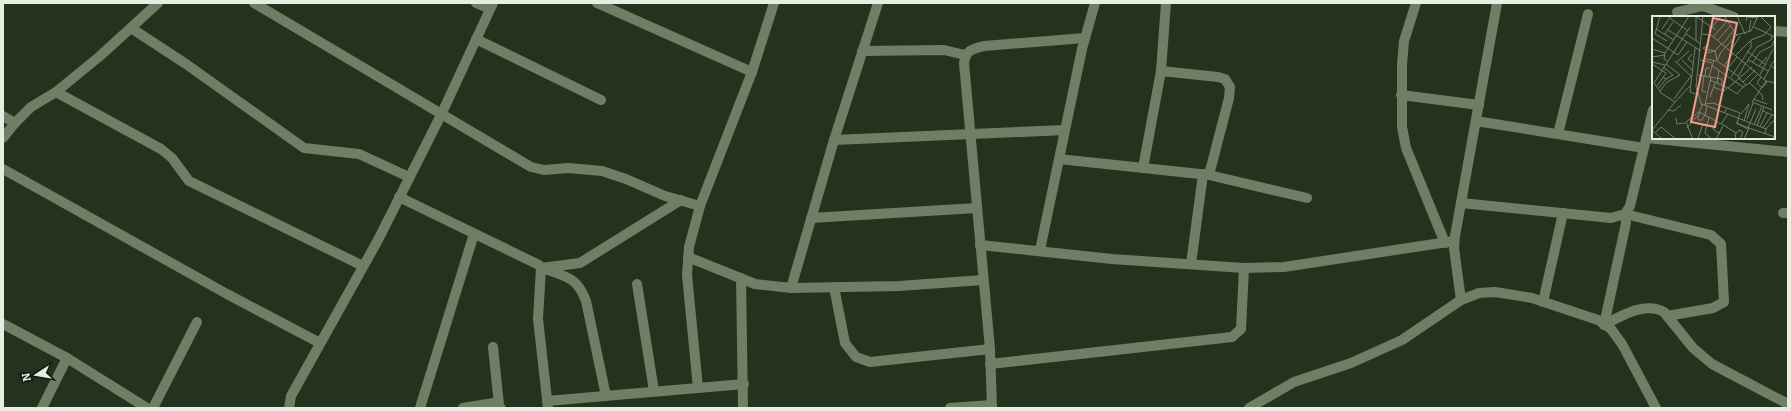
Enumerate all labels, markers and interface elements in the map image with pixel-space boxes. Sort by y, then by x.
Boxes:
inset map [1652,16,1775,139]
north arrow [16,355,56,395]
text: N [19,371,34,382]

